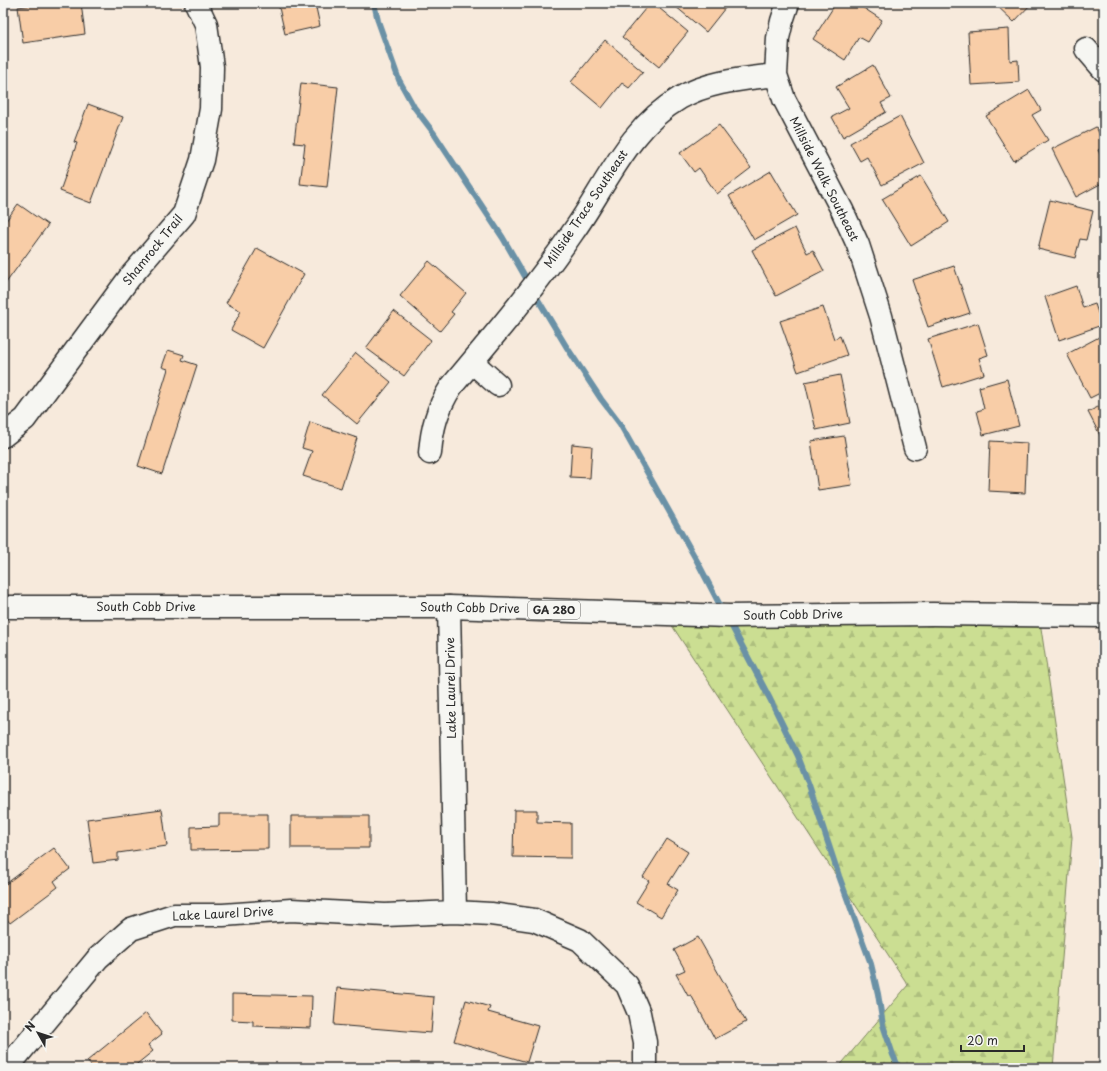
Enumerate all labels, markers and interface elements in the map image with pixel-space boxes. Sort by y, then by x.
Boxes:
street label: Millside Walk Southeast [786,113,864,244]
street label: Millside Trace Southeast [539,146,632,271]
street label: Shamrock Trail [118,210,187,289]
street label: South Cobb Drive [96,597,196,615]
street label: South Cobb Drive [420,597,520,617]
road number: GA 280 [528,601,580,619]
street label: South Cobb Drive [743,604,843,624]
street label: Lake Laurel Drive [440,637,460,739]
street label: Lake Laurel Drive [172,901,274,925]
north arrow [18,1013,58,1053]
text: N [20,1017,39,1035]
scale bar [961,1027,1024,1053]
text: 20 m [967,1031,998,1049]

